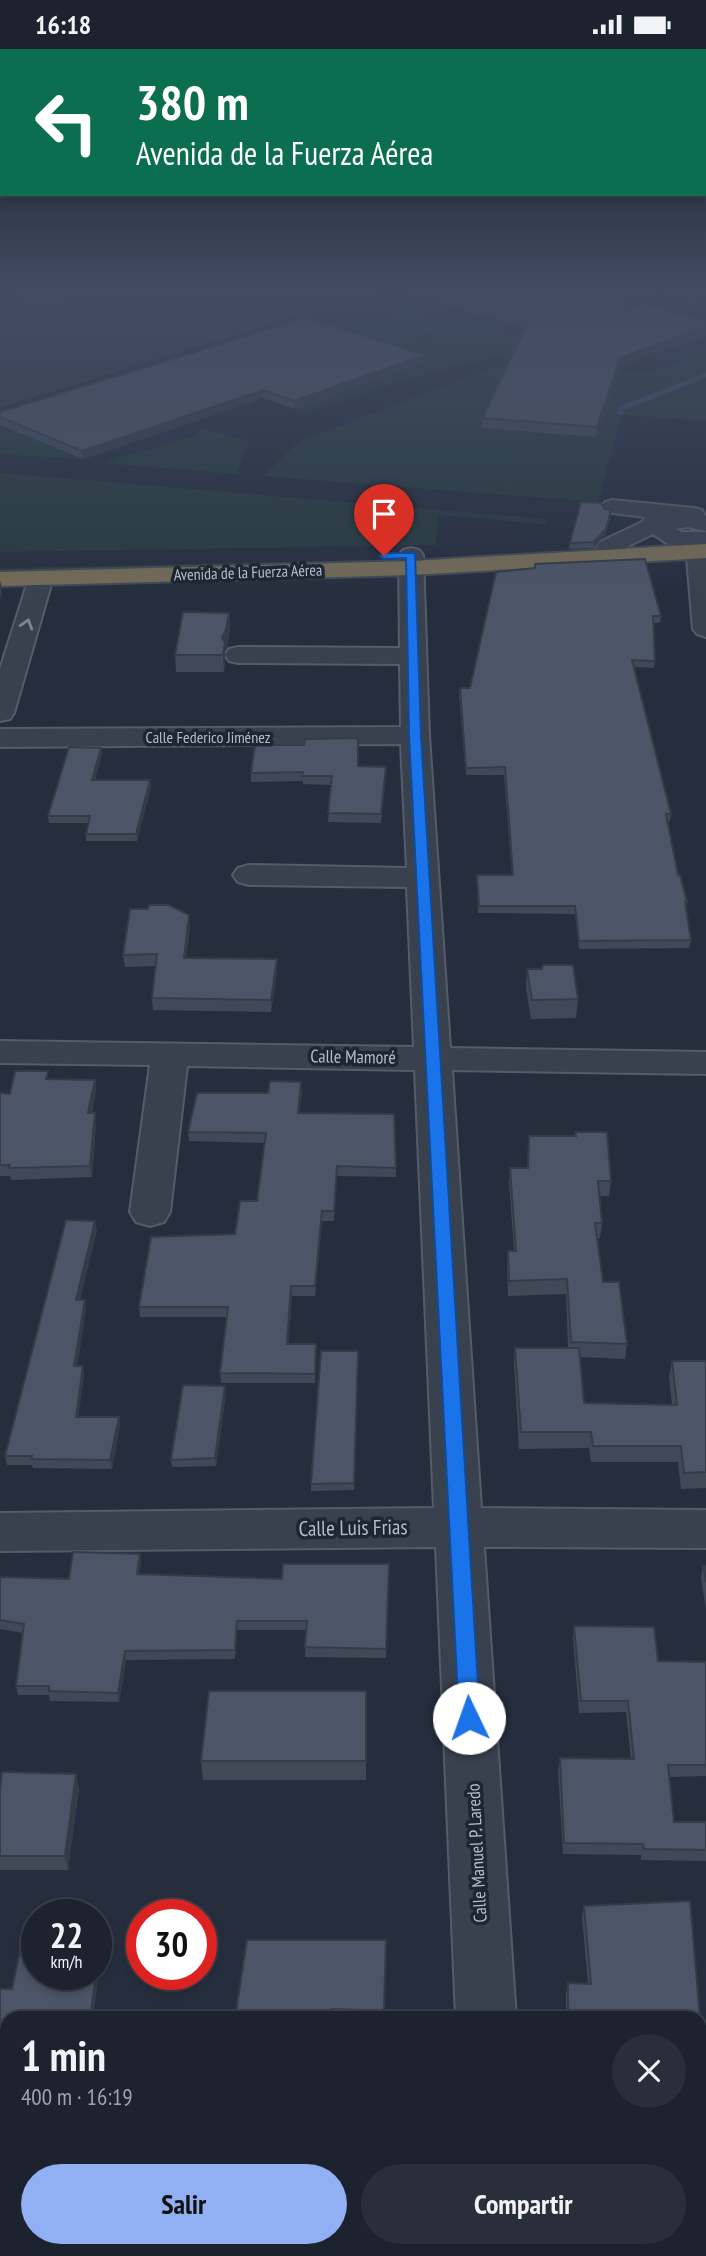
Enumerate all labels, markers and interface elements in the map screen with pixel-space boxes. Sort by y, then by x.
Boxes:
text: 16:18 [35,8,91,41]
text: 380 m [136,70,249,134]
icon: left [21,77,112,168]
text: Avenida de la Fuerza Aérea [136,132,433,174]
pin [354,484,414,556]
icon: arrive [365,495,403,533]
street label: Avenida de la Fuerza Aérea [173,559,323,585]
one-way arrow [18,618,33,630]
street label: Calle Federico Jiménez [146,727,271,747]
street label: Calle Mamoré [310,1044,396,1069]
street label: Calle Luis Frias [298,1513,408,1542]
position arrow [432,1681,506,1755]
street label: Calle Manuel P. Laredo [461,1783,492,1923]
speed limit sign: 30 [126,1899,217,1990]
text: 22 [50,1912,83,1958]
text: km/h [51,1950,82,1973]
text: 1 min [21,2028,106,2083]
button: close [612,2034,686,2108]
text: 400 m · 16:19 [21,2082,133,2111]
button: Salir [21,2164,347,2244]
button: Compartir [361,2164,686,2244]

